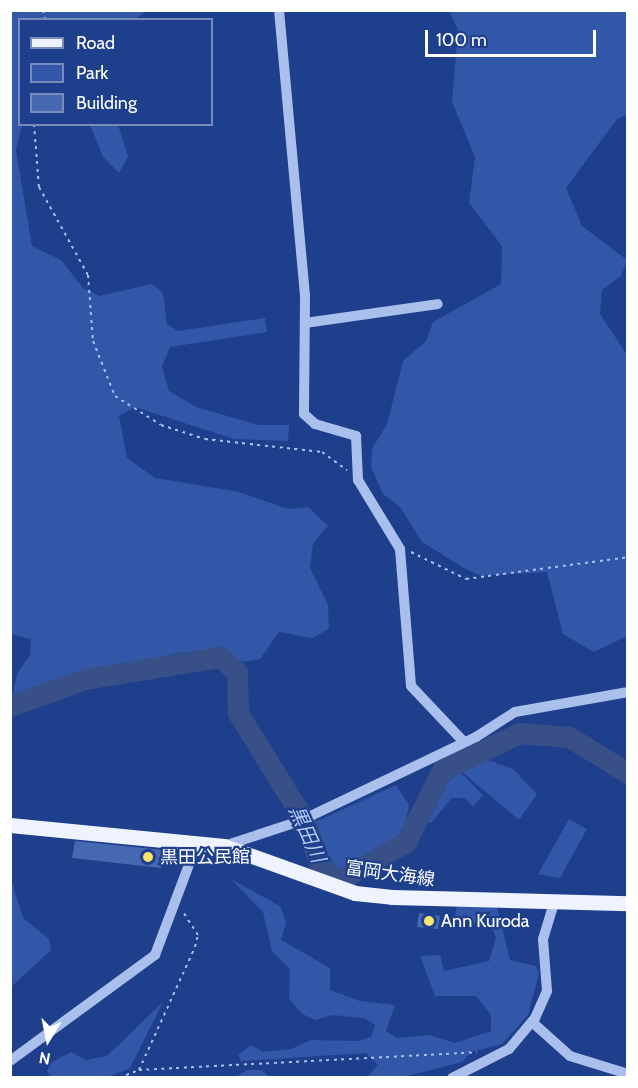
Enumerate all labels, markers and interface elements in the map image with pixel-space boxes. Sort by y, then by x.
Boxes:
legend [18,18,213,126]
scale bar [428,18,599,56]
text: 100 m [436,29,487,51]
text: Road [76,32,115,54]
text: Park [76,62,108,84]
text: Building [76,92,137,114]
water label: 黒田川 [284,802,330,866]
place label: 黒田公民館 [160,846,250,868]
marker: 黒田公民館 [141,850,155,864]
street label: 富岡大海線 [344,857,436,891]
place label: Ann Kuroda [441,910,529,932]
marker: Ann Kuroda [422,914,436,928]
north arrow [18,1010,78,1070]
text: N [38,1048,52,1069]

